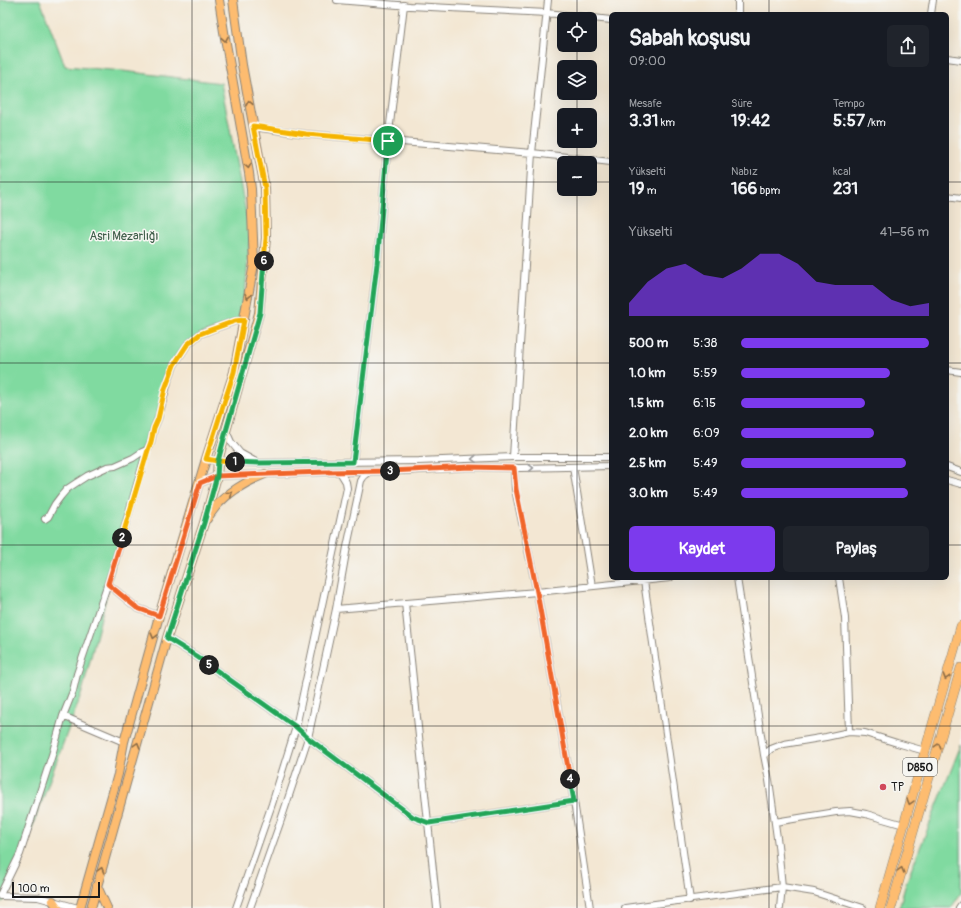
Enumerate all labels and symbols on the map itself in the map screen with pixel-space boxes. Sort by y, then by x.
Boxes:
one-way arrow [220,35,229,42]
one-way arrow [245,99,254,106]
pin [371,124,405,158]
one-way arrow [243,163,252,170]
park label: Asri Mezarlığı [89,229,159,244]
pin: 6 [254,251,274,271]
one-way arrow [244,293,253,299]
pin: 1 [225,452,245,472]
one-way arrow [471,455,477,463]
pin: 3 [380,461,400,481]
one-way arrow [528,464,534,472]
one-way arrow [225,492,232,499]
pin: 2 [112,528,132,548]
one-way arrow [150,633,158,640]
pin: 5 [199,655,219,675]
one-way arrow [942,674,951,681]
one-way arrow [132,742,141,749]
one-way arrow [933,743,942,750]
road number: D850 [903,758,937,776]
pin: 4 [560,769,580,789]
place label: TP [891,780,905,795]
marker: TP [878,782,888,792]
one-way arrow [906,798,915,805]
one-way arrow [96,867,105,874]
one-way arrow [896,867,905,874]
scale bar [12,880,100,899]

